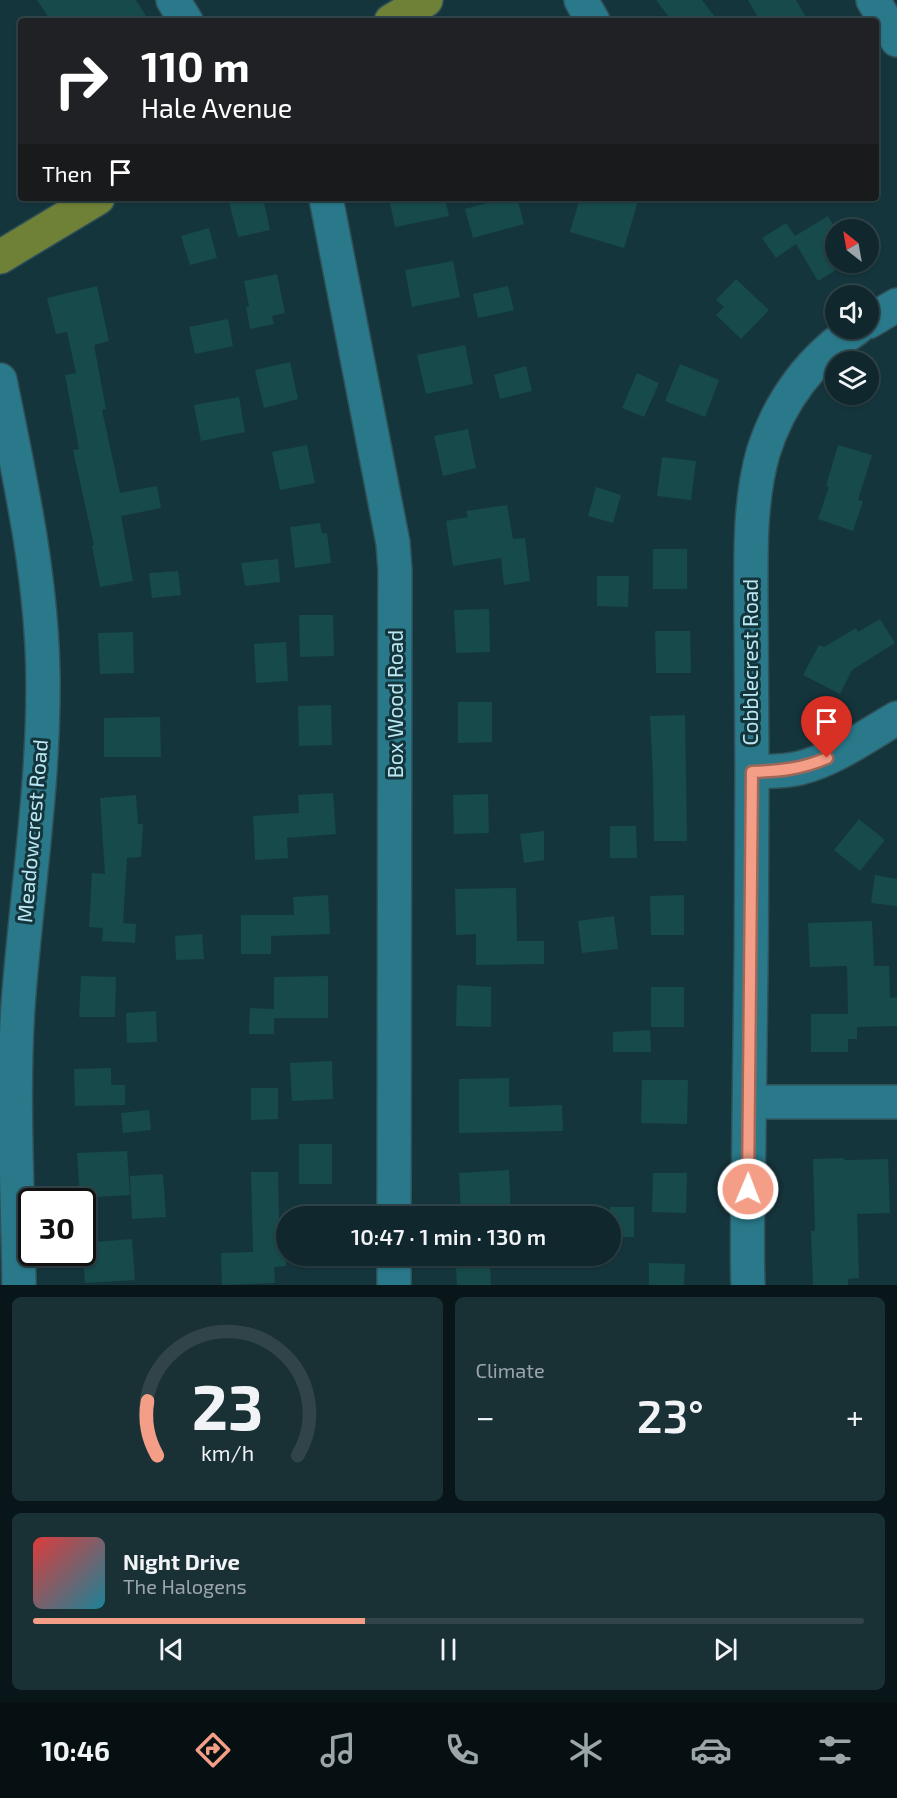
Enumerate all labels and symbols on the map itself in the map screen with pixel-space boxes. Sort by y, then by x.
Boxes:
north arrow [825,219,879,273]
street label: Cobblecrest Road [737,579,762,745]
street label: Box Wood Road [382,630,407,778]
pin [801,696,852,758]
street label: Meadowcrest Road [11,738,52,923]
position arrow [716,1157,780,1221]
speed limit sign: 30 [18,1188,96,1266]

